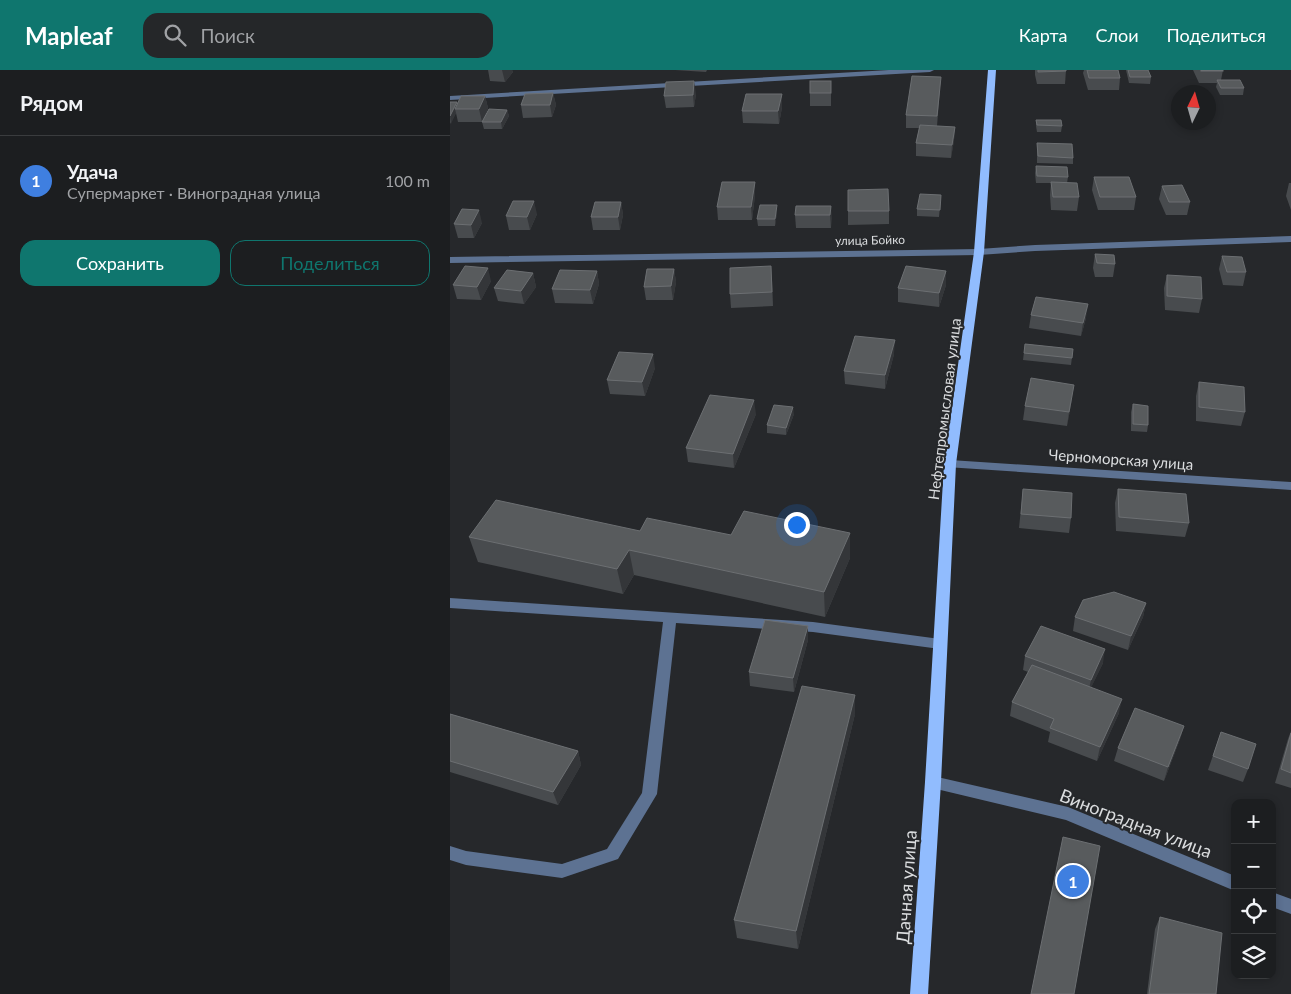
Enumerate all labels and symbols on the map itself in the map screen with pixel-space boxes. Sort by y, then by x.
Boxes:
north arrow [1171,85,1216,130]
street label: улица Бойко [835,232,905,248]
street label: Нефтепромысловая улица [924,317,964,501]
street label: Черноморская улица [1048,445,1194,473]
your location [784,512,810,538]
street label: Виноградная улица [1057,784,1215,862]
street label: Дачная улица [891,829,921,945]
pin: 1 [1057,862,1089,900]

